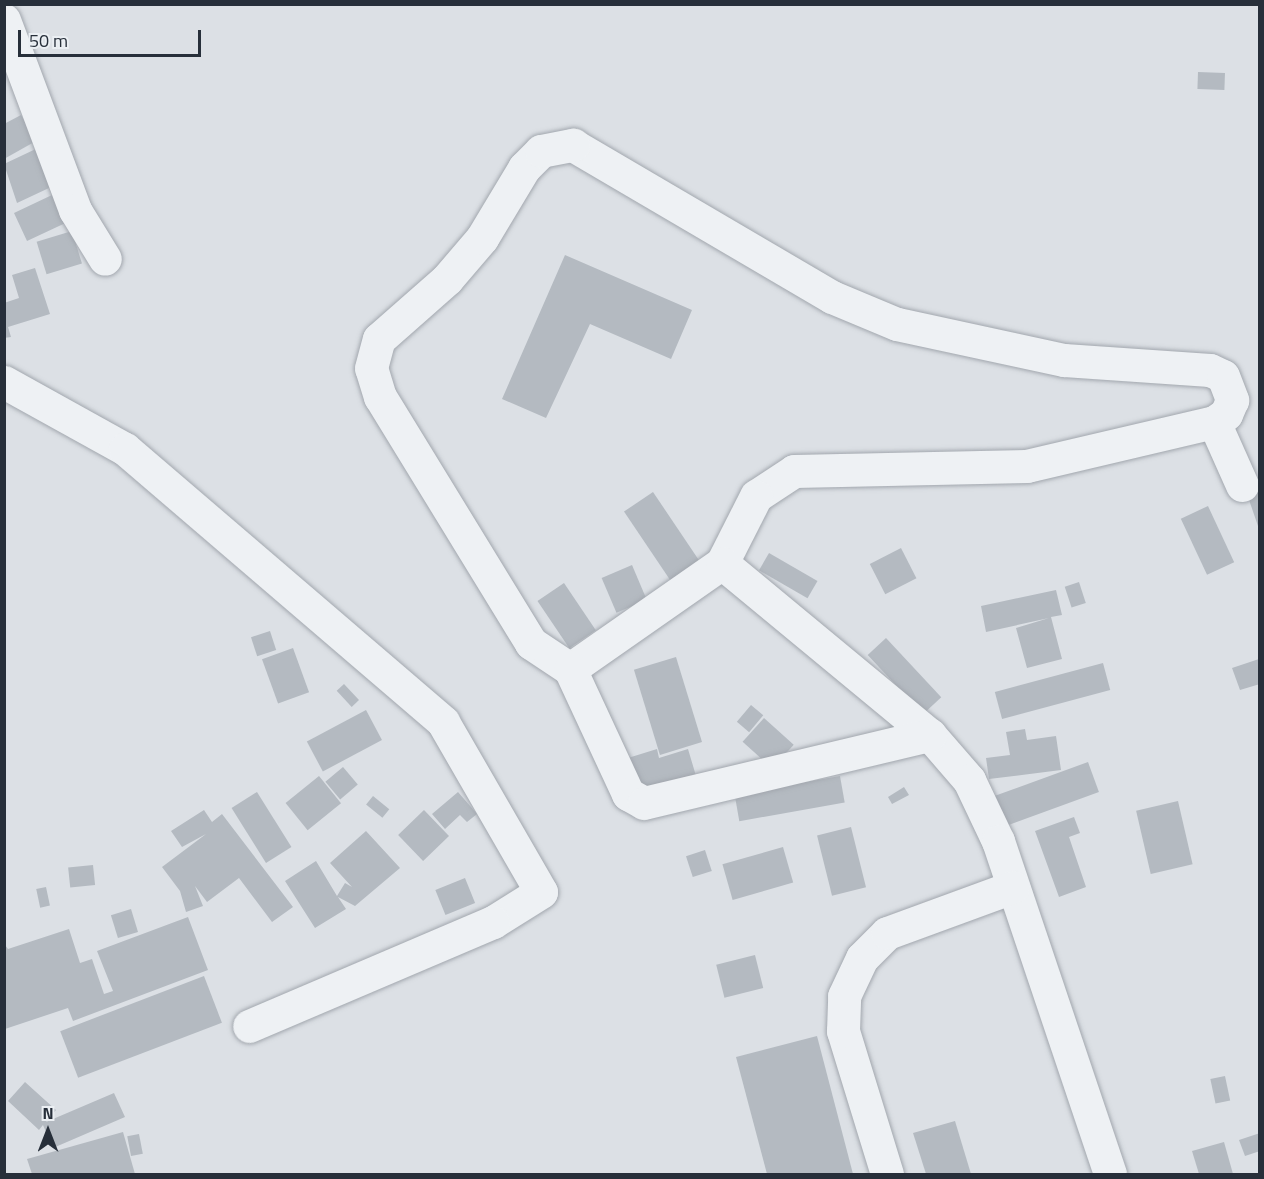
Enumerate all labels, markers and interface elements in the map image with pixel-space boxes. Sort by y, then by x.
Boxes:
scale bar [21,18,204,56]
text: 50 m [29,27,68,54]
north arrow [18,1101,78,1161]
text: N [42,1101,54,1125]

